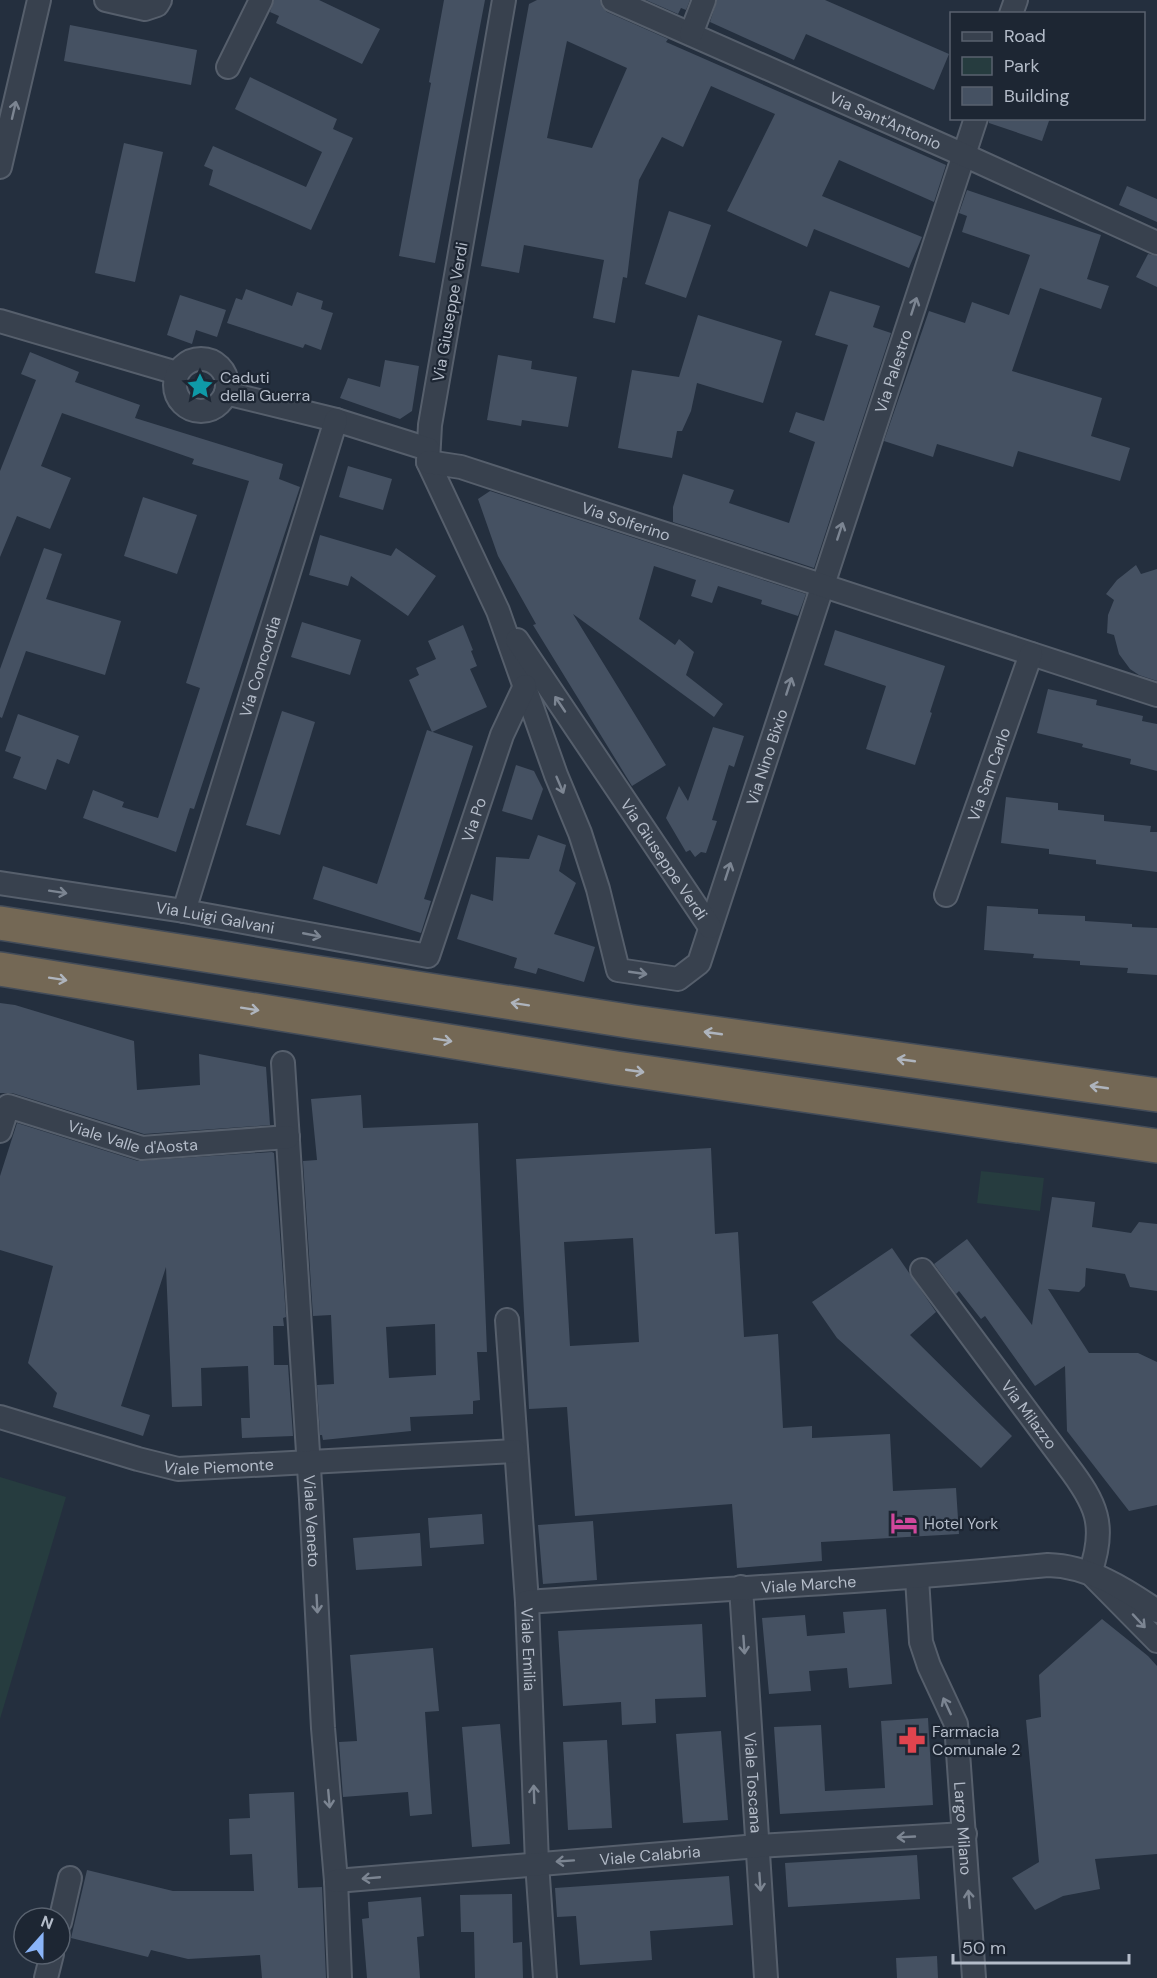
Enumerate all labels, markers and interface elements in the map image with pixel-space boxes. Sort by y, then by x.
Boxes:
legend [950,12,1145,120]
text: Road [1004,24,1046,48]
text: Park [1004,54,1040,78]
text: Building [1004,84,1069,108]
street label: Via Sant'Antonio [826,86,945,154]
one-way arrow [8,101,20,120]
street label: Via Giuseppe Verdi [427,241,473,383]
one-way arrow [910,297,921,316]
street label: Via Palestro [870,327,917,416]
place label: Caduti della Guerra [220,367,310,406]
place icon: Caduti della Guerra [185,371,215,401]
street label: Via Solferino [579,497,673,545]
one-way arrow [836,522,847,541]
street label: Via Concordia [234,613,285,720]
one-way arrow [785,677,796,696]
one-way arrow [554,696,566,712]
street label: Via Nino Bixio [741,706,792,808]
street label: Via San Carlo [962,724,1015,824]
one-way arrow [554,775,566,793]
street label: Via Giuseppe Verdi [616,794,713,924]
street label: Via Po [456,795,491,845]
one-way arrow [723,862,734,881]
one-way arrow [47,886,67,897]
street label: Via Luigi Galvani [154,896,276,938]
one-way arrow [302,930,321,941]
one-way arrow [628,968,648,979]
one-way arrow [47,973,67,984]
one-way arrow [511,998,530,1009]
one-way arrow [240,1004,260,1015]
one-way arrow [703,1027,723,1038]
one-way arrow [433,1035,452,1046]
one-way arrow [897,1054,916,1065]
one-way arrow [625,1065,645,1076]
one-way arrow [1090,1081,1109,1092]
street label: Viale Valle d'Aosta [65,1115,199,1159]
street label: Via Milazzo [997,1376,1062,1453]
street label: Viale Piemonte [161,1453,274,1479]
street label: Viale Veneto [299,1474,325,1568]
hotel icon: Hotel York [889,1508,919,1538]
place label: Hotel York [924,1513,998,1534]
street label: Viale Marche [760,1570,857,1598]
one-way arrow [311,1594,322,1614]
street label: Viale Emilia [517,1607,541,1691]
one-way arrow [1132,1613,1146,1628]
one-way arrow [739,1635,750,1655]
one-way arrow [941,1697,952,1715]
place label: Farmacia Comunale 2 [932,1721,1020,1760]
pharmacy icon: Farmacia Comunale 2 [897,1725,927,1755]
street label: Viale Toscana [740,1731,767,1834]
street label: Largo Milano [950,1781,977,1876]
one-way arrow [528,1784,540,1804]
one-way arrow [324,1788,335,1808]
one-way arrow [897,1832,917,1843]
street label: Viale Calabria [599,1840,701,1870]
one-way arrow [556,1856,576,1867]
one-way arrow [755,1871,766,1891]
one-way arrow [361,1873,381,1884]
one-way arrow [963,1889,974,1909]
north arrow [12,1906,72,1966]
text: N [38,1911,56,1934]
scale bar [953,1927,1128,1965]
text: 50 m [962,1936,1006,1960]

